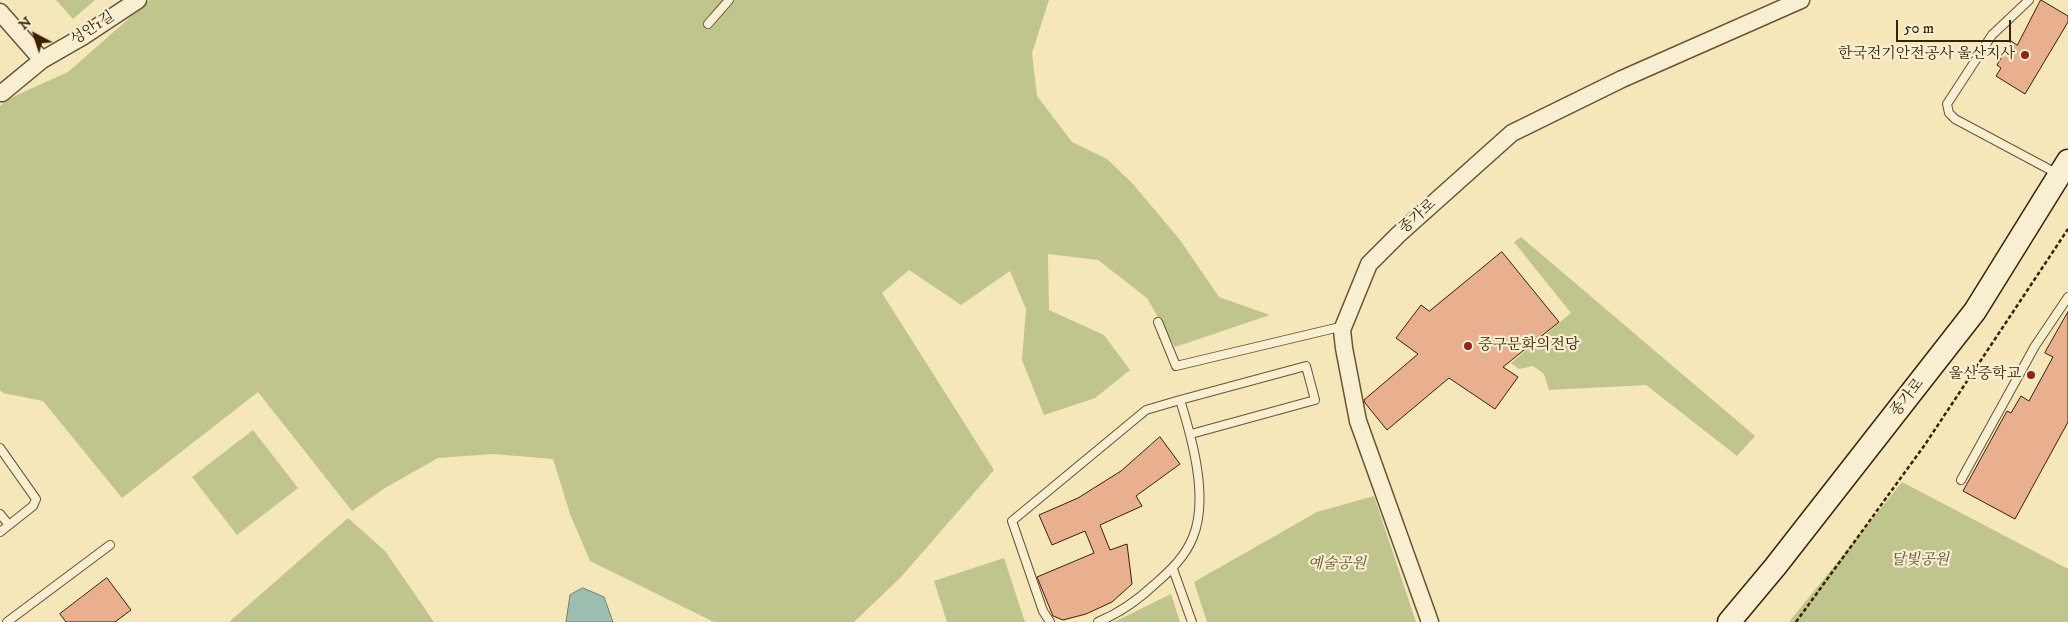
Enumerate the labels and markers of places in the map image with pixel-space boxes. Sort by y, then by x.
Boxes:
place label: 한국전기안전공사 울산지사 [1838,46,2015,64]
marker: 한국전기안전공사 울산지사 [2019,49,2031,61]
place label: 중구문화의전당 [1478,337,1579,355]
marker: 중구문화의전당 [1462,340,1474,352]
place label: 울산중학교 [1949,366,2021,384]
marker: 울산중학교 [2025,369,2037,381]

